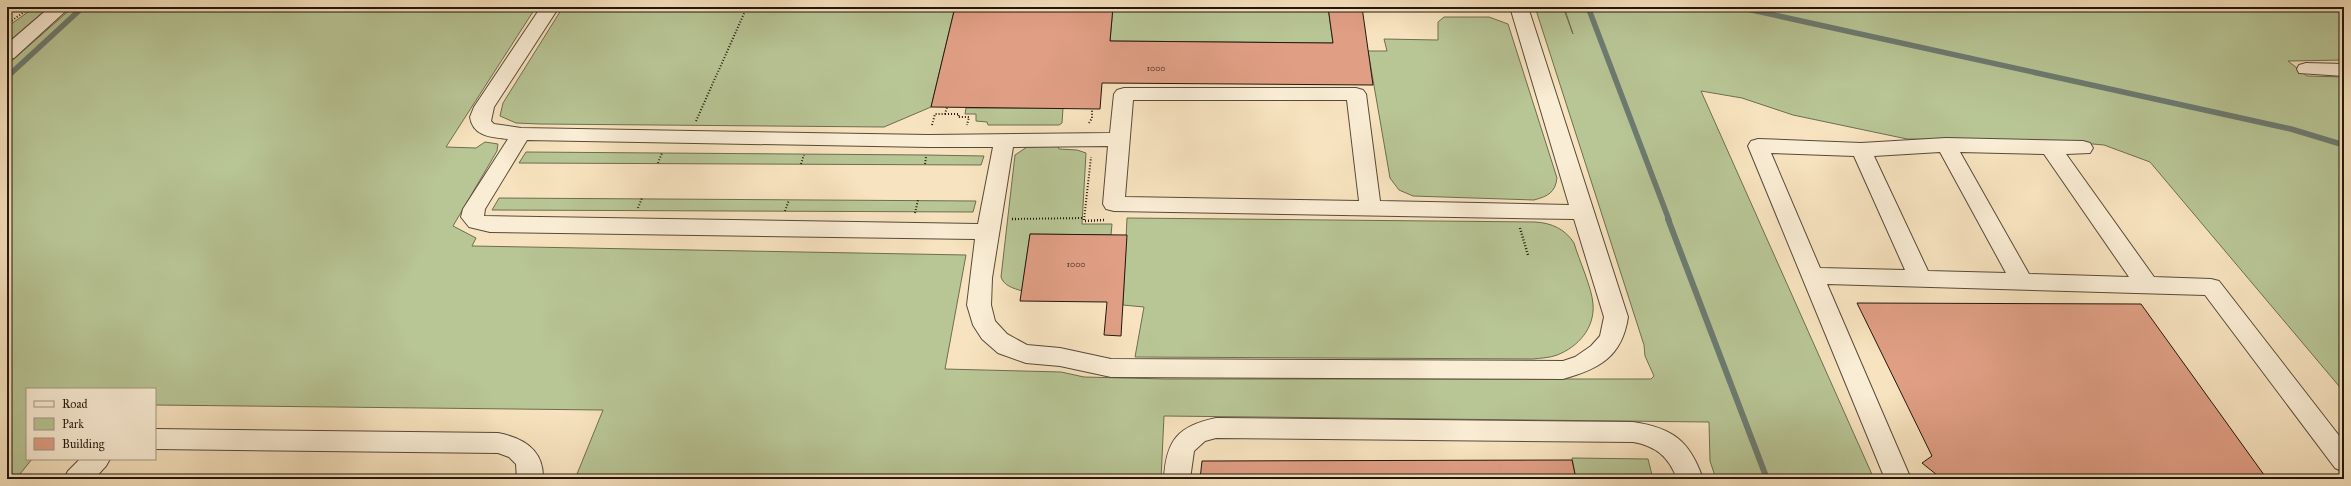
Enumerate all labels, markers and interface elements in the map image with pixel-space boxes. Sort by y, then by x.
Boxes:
house number: 1000 [1146,62,1166,73]
house number: 1000 [1066,258,1086,269]
legend [26,388,156,460]
text: Road [62,397,88,411]
text: Park [62,417,84,431]
text: Building [62,437,105,452]

